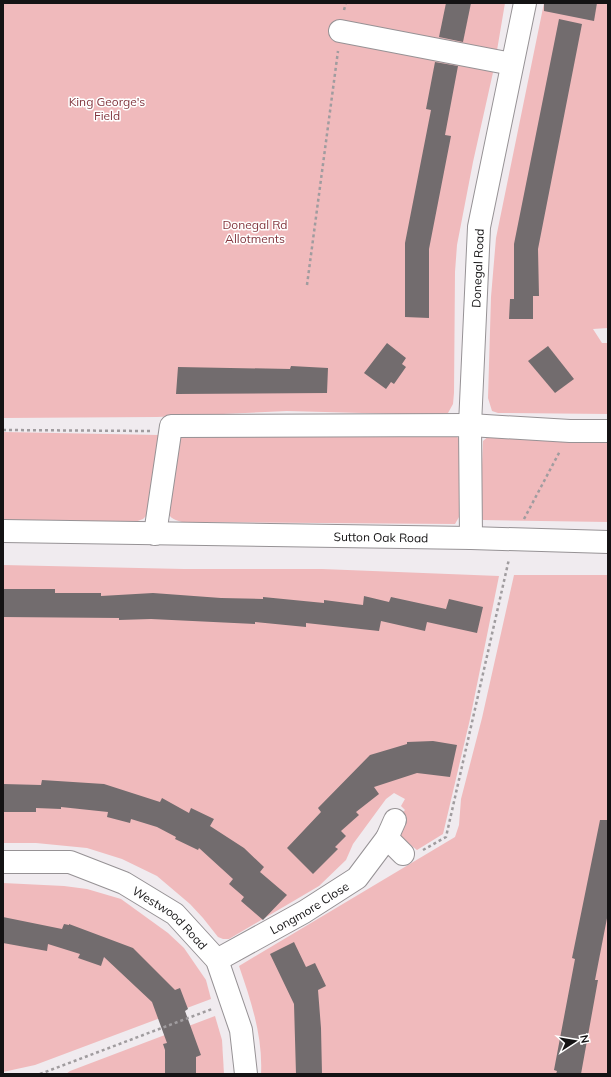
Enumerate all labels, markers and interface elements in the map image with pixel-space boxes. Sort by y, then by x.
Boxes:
park label: King George's Field [69,94,145,123]
park label: Donegal Rd Allotments [222,217,288,246]
street label: Donegal Road [468,228,486,308]
street label: Sutton Oak Road [333,528,429,545]
street label: Longmore Close [267,878,351,937]
street label: Westwood Road [130,883,211,952]
north arrow [555,1021,595,1061]
text: N [577,1033,592,1044]

